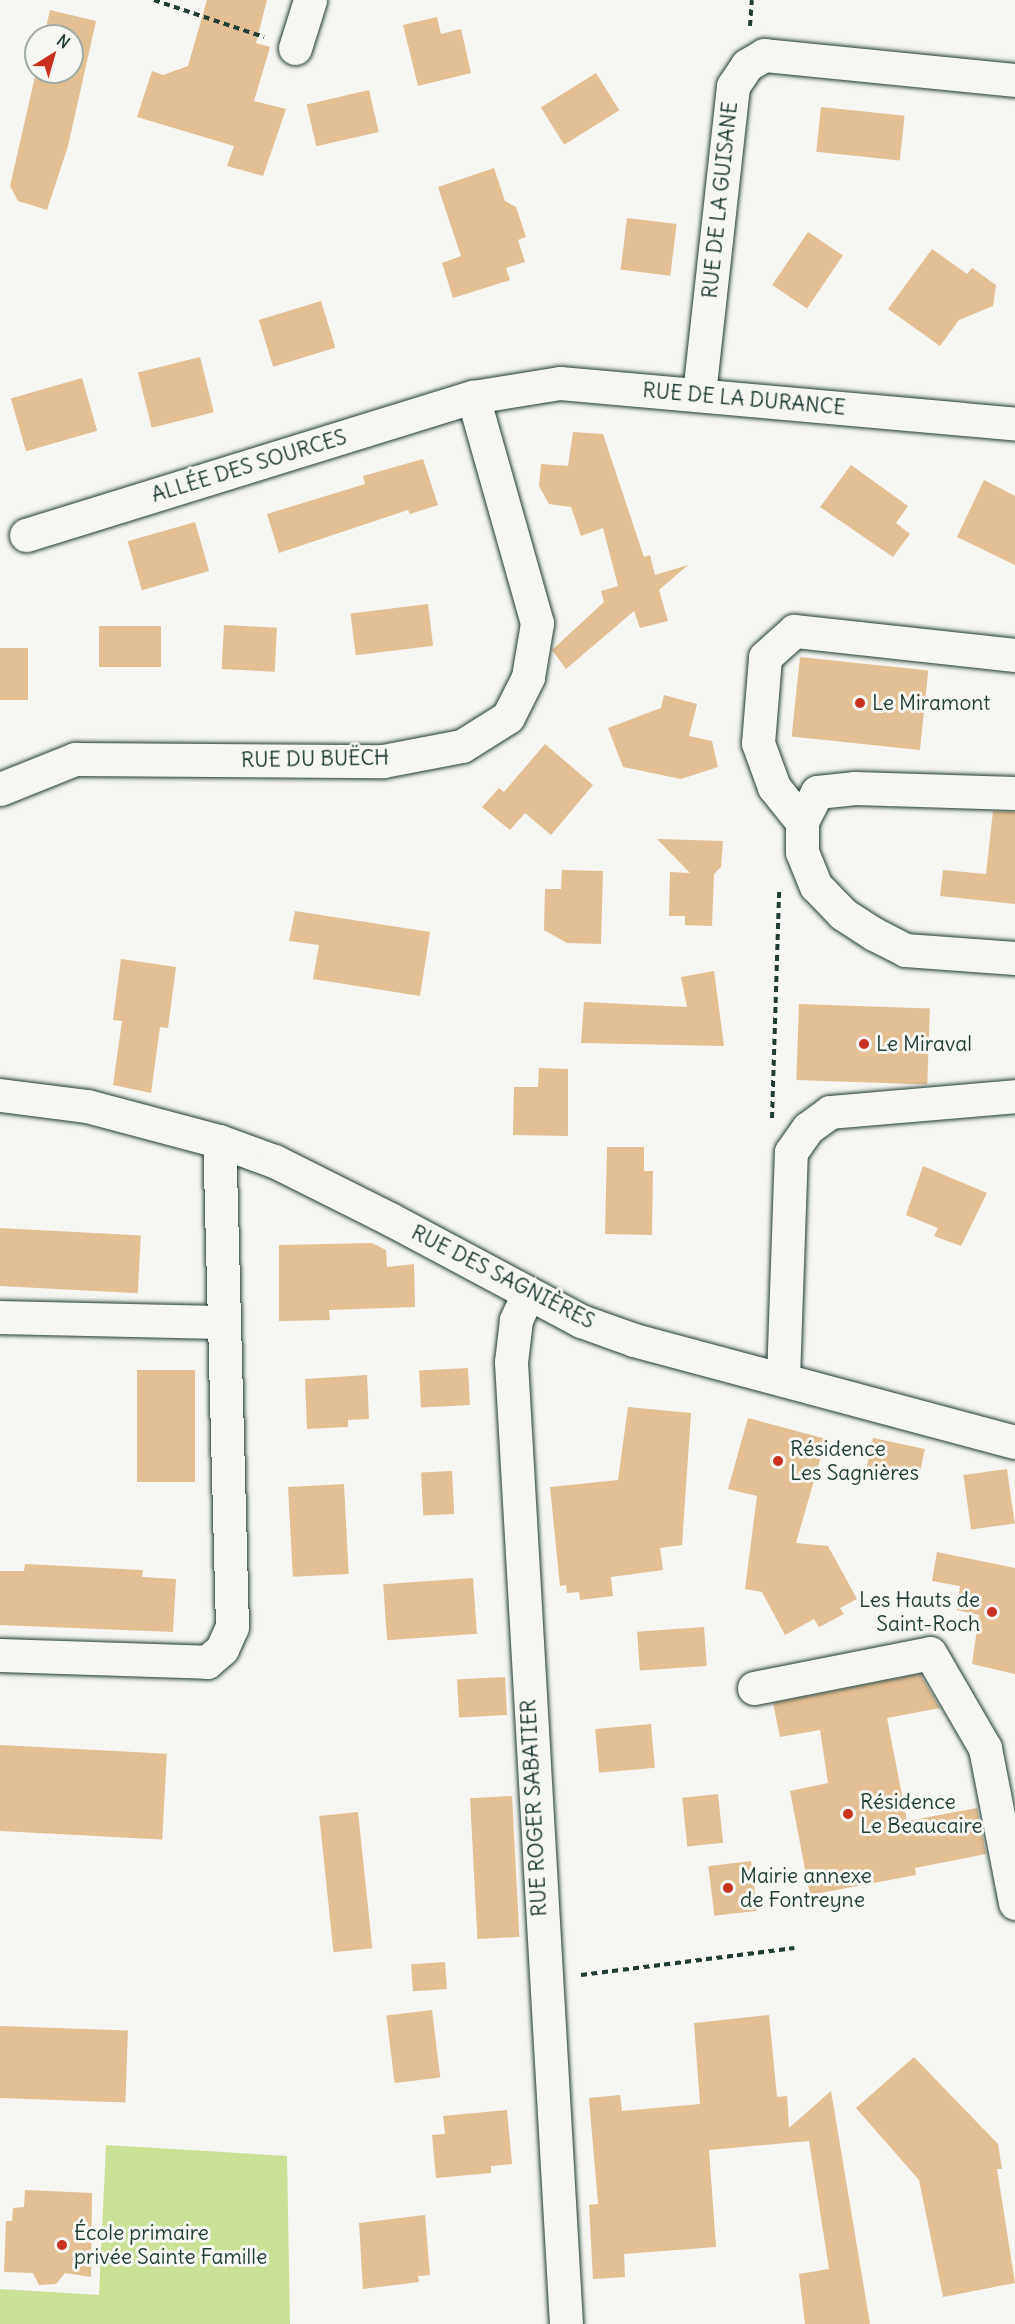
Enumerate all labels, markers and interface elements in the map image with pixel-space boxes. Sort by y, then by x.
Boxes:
north arrow [24,24,84,84]
text: N [53,30,74,53]
street label: RUE DE LA GUISANE [697,100,743,300]
street label: RUE DE LA DURANCE [641,378,847,420]
street label: ALLÉE DES SOURCES [148,424,350,508]
place label: Le Miramont [872,690,990,716]
marker: Le Miramont [853,696,867,710]
street label: RUE DU BUËCH [241,745,389,773]
place label: Le Miraval [876,1031,972,1057]
marker: Le Miraval [857,1037,871,1051]
street label: RUE DES SAGNIÈRES [407,1220,599,1334]
place label: Résidence Les Sagnières [790,1436,919,1486]
marker: Résidence Les Sagnières [771,1454,785,1468]
place label: Les Hauts de Saint-Roch [859,1587,980,1637]
marker: Les Hauts de Saint-Roch [985,1605,999,1619]
street label: RUE ROGER SABATIER [516,1699,552,1917]
place label: Résidence Le Beaucaire [860,1789,983,1839]
marker: Résidence Le Beaucaire [841,1807,855,1821]
place label: Mairie annexe de Fontreyne [740,1863,872,1913]
marker: Mairie annexe de Fontreyne [721,1881,735,1895]
place label: École primaire privée Sainte Famille [74,2220,267,2270]
marker: École primaire privée Sainte Famille [55,2238,69,2252]

